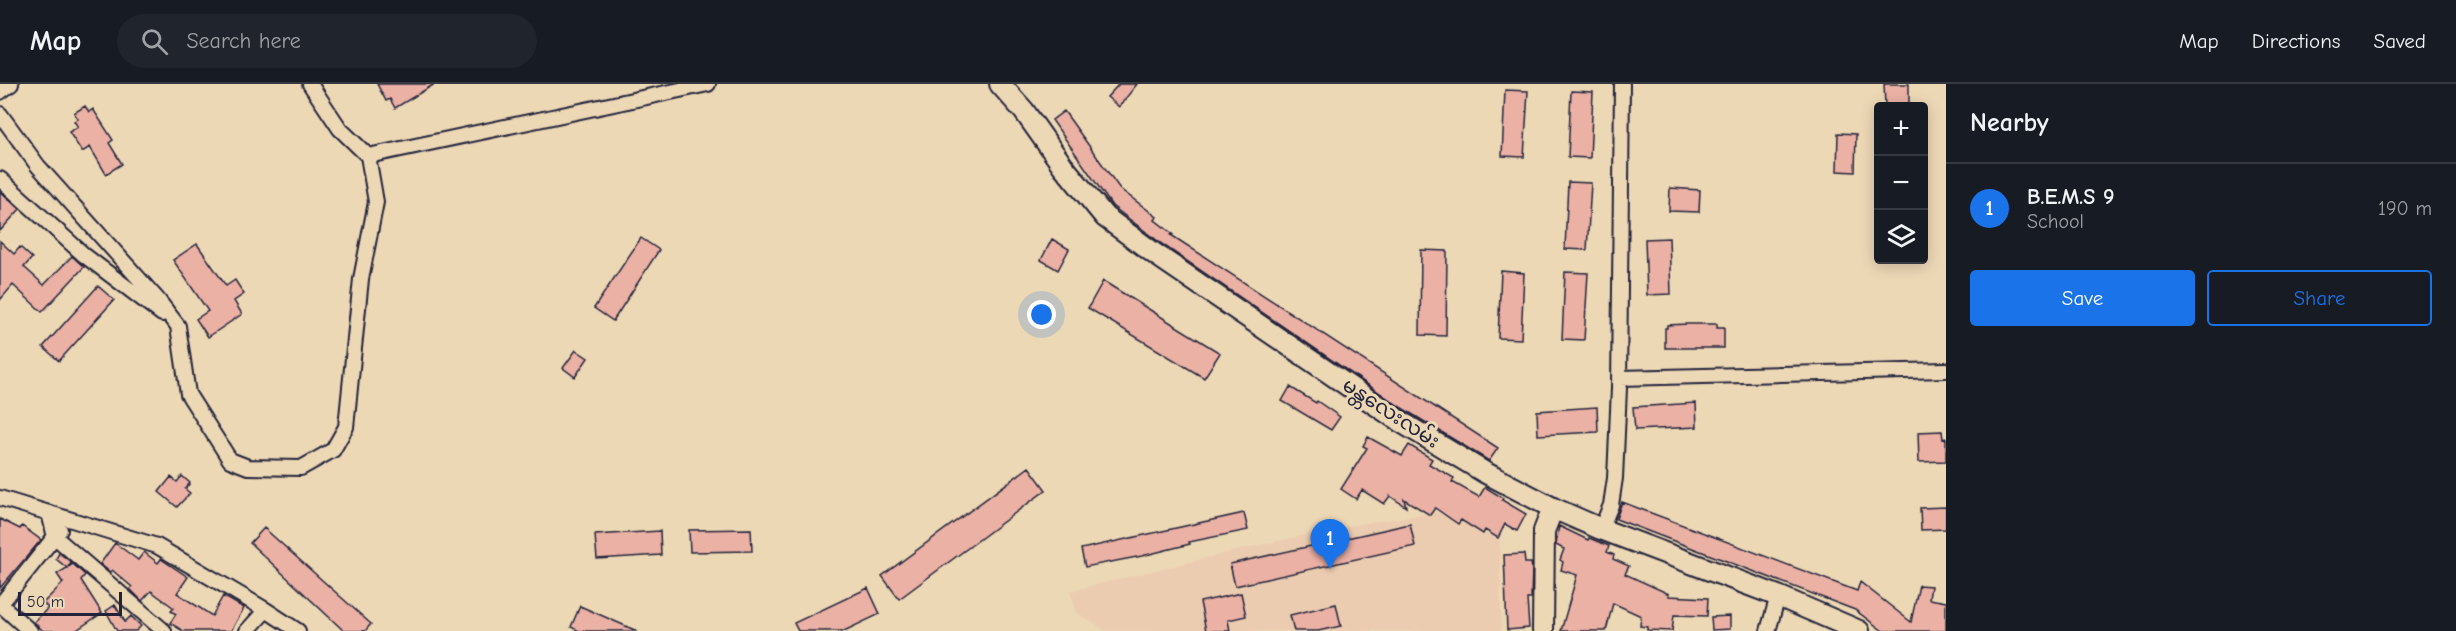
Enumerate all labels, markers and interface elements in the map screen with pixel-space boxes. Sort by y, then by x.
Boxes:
search box [117,14,537,68]
text: Map [30,25,81,57]
icon: search [138,25,171,58]
text: Search here [186,28,301,54]
text: Map [2179,29,2219,53]
text: Directions [2252,29,2341,53]
text: Saved [2374,29,2426,53]
map controls [1874,102,1928,264]
button: + [1874,102,1928,156]
text: Nearby [1970,108,2049,138]
button: − [1874,156,1928,210]
text: B.E.M.S 9 [2027,184,2115,210]
text: 1 [1986,197,1993,220]
text: 190 m [2378,197,2432,220]
button: layers [1874,210,1928,264]
text: School [2027,210,2084,233]
button: Save [1970,270,2195,326]
button: Share [2207,270,2432,326]
your location [1027,300,1056,329]
street label: မန္တလေးလမ်း [1336,371,1445,456]
pin: 1 [1310,520,1350,569]
scale bar [18,589,122,616]
text: 50 m [27,593,64,611]

